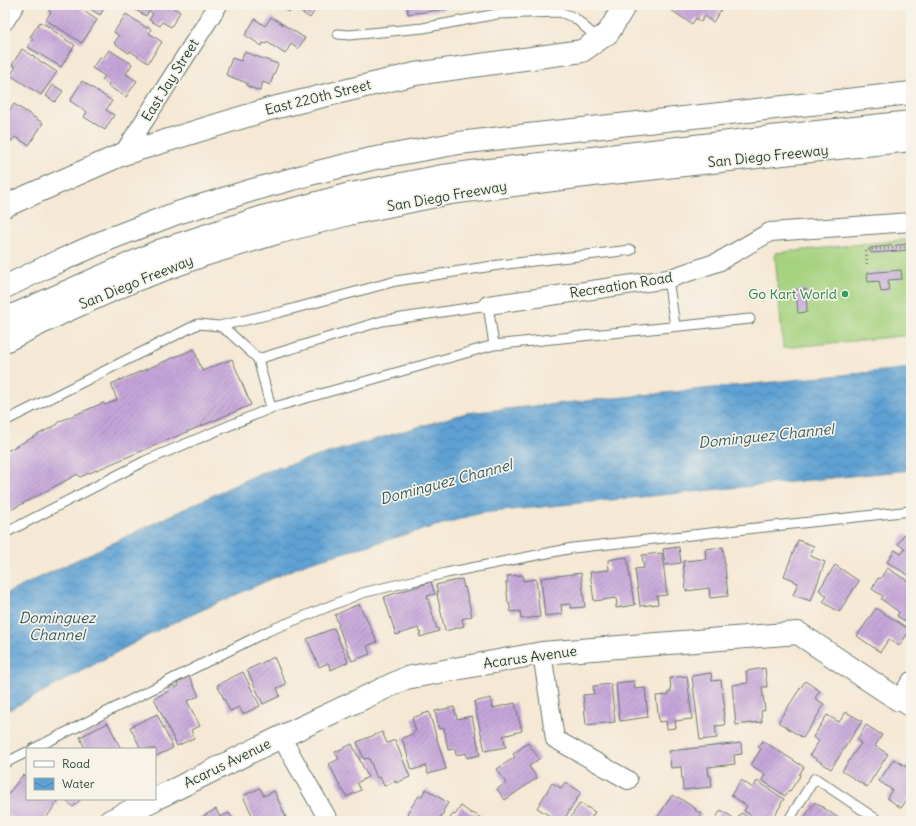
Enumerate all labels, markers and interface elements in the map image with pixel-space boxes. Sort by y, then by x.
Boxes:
street label: East Jay Street [137,35,203,125]
street label: East 220th Street [263,75,373,119]
street label: San Diego Freeway [707,141,829,171]
street label: San Diego Freeway [386,177,508,215]
street label: San Diego Freeway [76,251,196,313]
street label: Recreation Road [568,268,674,302]
place label: Go Kart World [748,285,837,303]
marker: Go Kart World [840,289,850,299]
water label: Dominguez Channel [697,419,837,452]
water label: Dominguez Channel [378,454,517,508]
water label: Dominguez Channel [19,608,97,644]
street label: Acarus Avenue [482,642,578,672]
street label: Acarus Avenue [181,734,273,792]
legend [26,748,156,800]
text: Road [62,756,90,771]
text: Water [62,776,95,791]

